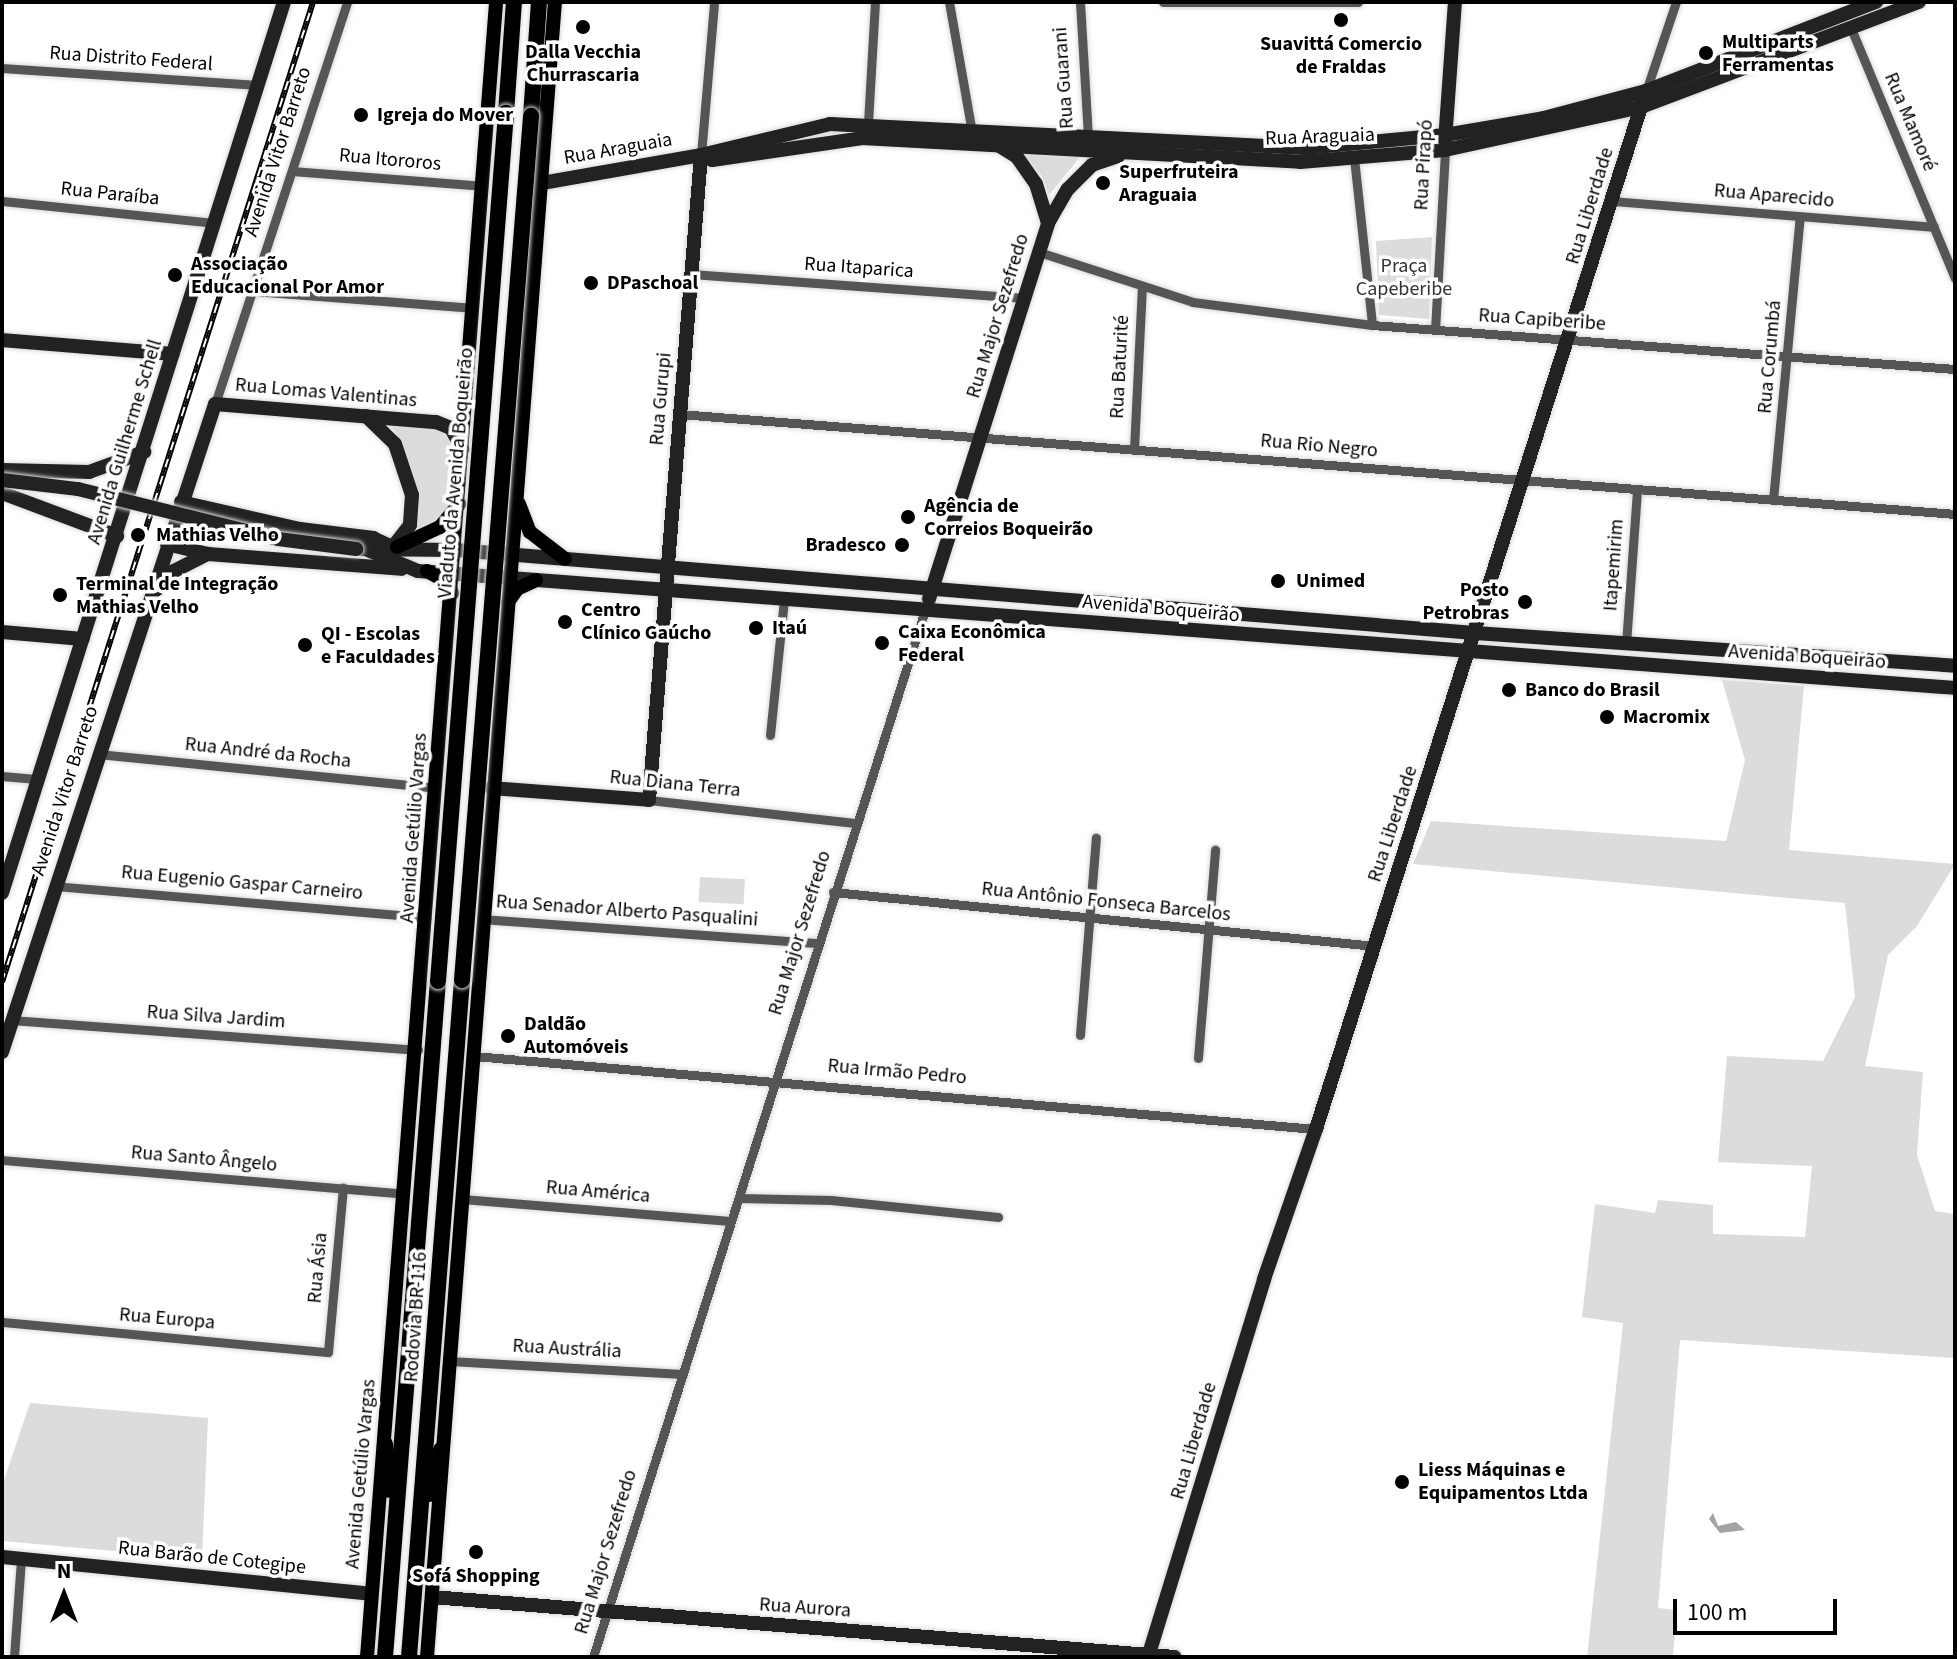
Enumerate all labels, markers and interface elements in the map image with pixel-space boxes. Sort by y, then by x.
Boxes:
marker: Suavittá Comercio de Fraldas [1332,11,1350,29]
marker: Dalla Vecchia Churrascaria [574,18,592,36]
street label: Rua Guarani [1048,26,1080,130]
place label: Multiparts Ferramentas [1722,30,1834,77]
place label: Suavittá Comercio de Fraldas [1260,32,1422,79]
place label: Dalla Vecchia Churrascaria [525,40,641,87]
street label: Rua Distrito Federal [49,41,213,77]
marker: Multiparts Ferramentas [1697,44,1715,62]
street label: Avenida Vitor Barreto [239,64,317,240]
street label: Rua Mamoré [1878,69,1942,175]
place label: Igreja do Mover [377,103,513,127]
marker: Igreja do Mover [352,106,370,124]
street label: Rua Pirapó [1410,119,1438,211]
street label: Rua Araguaia [1265,123,1375,151]
street label: Rua Araguaia [562,128,674,170]
street label: Rua Itororos [338,144,442,176]
street label: Rua Liberdade [1561,145,1619,267]
place label: Superfruteira Araguaia [1119,160,1239,207]
marker: Superfruteira Araguaia [1094,174,1112,192]
street label: Rua Paraíba [59,177,161,211]
street label: Rua Aparecido [1713,179,1835,213]
street label: Rua Major Sezefredo [962,231,1034,401]
place label: Associação Educacional Por Amor [191,252,384,299]
street label: Rua Itaparica [803,252,915,284]
park label: Praça Capeberibe [1356,255,1452,302]
marker: Associação Educacional Por Amor [166,266,184,284]
place label: DPaschoal [607,271,698,295]
marker: DPaschoal [582,274,600,292]
street label: Rua Corumbá [1753,299,1787,415]
street label: Rua Capiberibe [1477,304,1607,336]
street label: Rua Baturité [1105,315,1135,419]
street label: Avenida Guilherme Schell [82,337,168,547]
street label: Viaduto da Avenida Boqueirão [433,347,479,599]
street label: Rua Gurupi [645,351,677,447]
street label: Rua Lomas Valentinas [234,373,418,413]
street label: Rua Rio Negro [1259,429,1379,463]
place label: Agência de Correios Boqueirão [924,494,1093,541]
marker: Agência de Correios Boqueirão [899,508,917,526]
street label: Itapemirim [1599,518,1629,612]
place label: Mathias Velho [156,523,279,547]
marker: Mathias Velho [127,524,149,546]
place label: Bradesco [805,533,886,557]
marker: Bradesco [893,536,911,554]
place label: Unimed [1296,569,1365,593]
marker: Unimed [1267,570,1289,592]
place label: Terminal de Integração Mathias Velho [76,572,278,619]
place label: Posto Petrobras [1423,578,1509,625]
marker: Terminal de Integração Mathias Velho [51,586,69,604]
street label: Avenida Boqueirão [1081,590,1241,628]
marker: Posto Petrobras [1516,593,1534,611]
place label: Centro Clínico Gaúcho [581,598,711,645]
marker: Centro Clínico Gaúcho [556,613,574,631]
place label: Itaú [772,616,807,640]
marker: Itaú [747,619,765,637]
place label: Caixa Econômica Federal [898,620,1046,667]
place label: QI - Escolas e Faculdades [321,622,435,669]
marker: Caixa Econômica Federal [873,634,891,652]
marker: QI - Escolas e Faculdades [296,636,314,654]
street label: Avenida Boqueirão [1727,640,1887,674]
place label: Banco do Brasil [1525,678,1660,702]
marker: Banco do Brasil [1500,681,1518,699]
street label: Avenida Vitor Barreto [26,703,104,879]
place label: Macromix [1623,705,1710,729]
marker: Macromix [1598,708,1616,726]
street label: Rua André da Rocha [184,732,352,774]
street label: Avenida Getúlio Vargas [395,732,433,924]
street label: Rua Liberdade [1363,763,1423,885]
street label: Rua Diana Terra [608,765,742,803]
street label: Rua Major Sezefredo [764,848,836,1018]
street label: Rua Eugenio Gaspar Carneiro [120,860,364,906]
street label: Rua Antônio Fonseca Barcelos [980,877,1232,927]
street label: Rua Senador Alberto Pasqualini [495,890,759,932]
street label: Rua Silva Jardim [146,1000,286,1034]
place label: Daldão Automóveis [524,1012,628,1059]
marker: Daldão Automóveis [499,1027,517,1045]
street label: Rua Irmão Pedro [826,1054,968,1090]
street label: Rua Santo Ângelo [130,1141,278,1177]
street label: Rua América [545,1175,651,1209]
street label: Rua Ásia [303,1232,333,1304]
street label: Rodovia BR-116 [399,1251,433,1383]
street label: Rua Europa [118,1303,216,1335]
street label: Rua Austrália [512,1334,622,1364]
street label: Avenida Getúlio Vargas [341,1378,381,1570]
street label: Rua Liberdade [1166,1380,1222,1502]
place label: Liess Máquinas e Equipamentos Ltda [1418,1458,1588,1505]
street label: Rua Major Sezefredo [570,1467,642,1637]
marker: Liess Máquinas e Equipamentos Ltda [1393,1473,1411,1491]
street label: Rua Barão de Cotegipe [117,1536,307,1580]
marker: Sofá Shopping [467,1543,485,1561]
north arrow [24,1555,104,1635]
text: N [57,1555,71,1587]
place label: Sofá Shopping [412,1564,540,1588]
scale bar [1677,1583,1841,1633]
street label: Rua Aurora [758,1593,852,1623]
text: 100 m [1687,1595,1747,1630]

